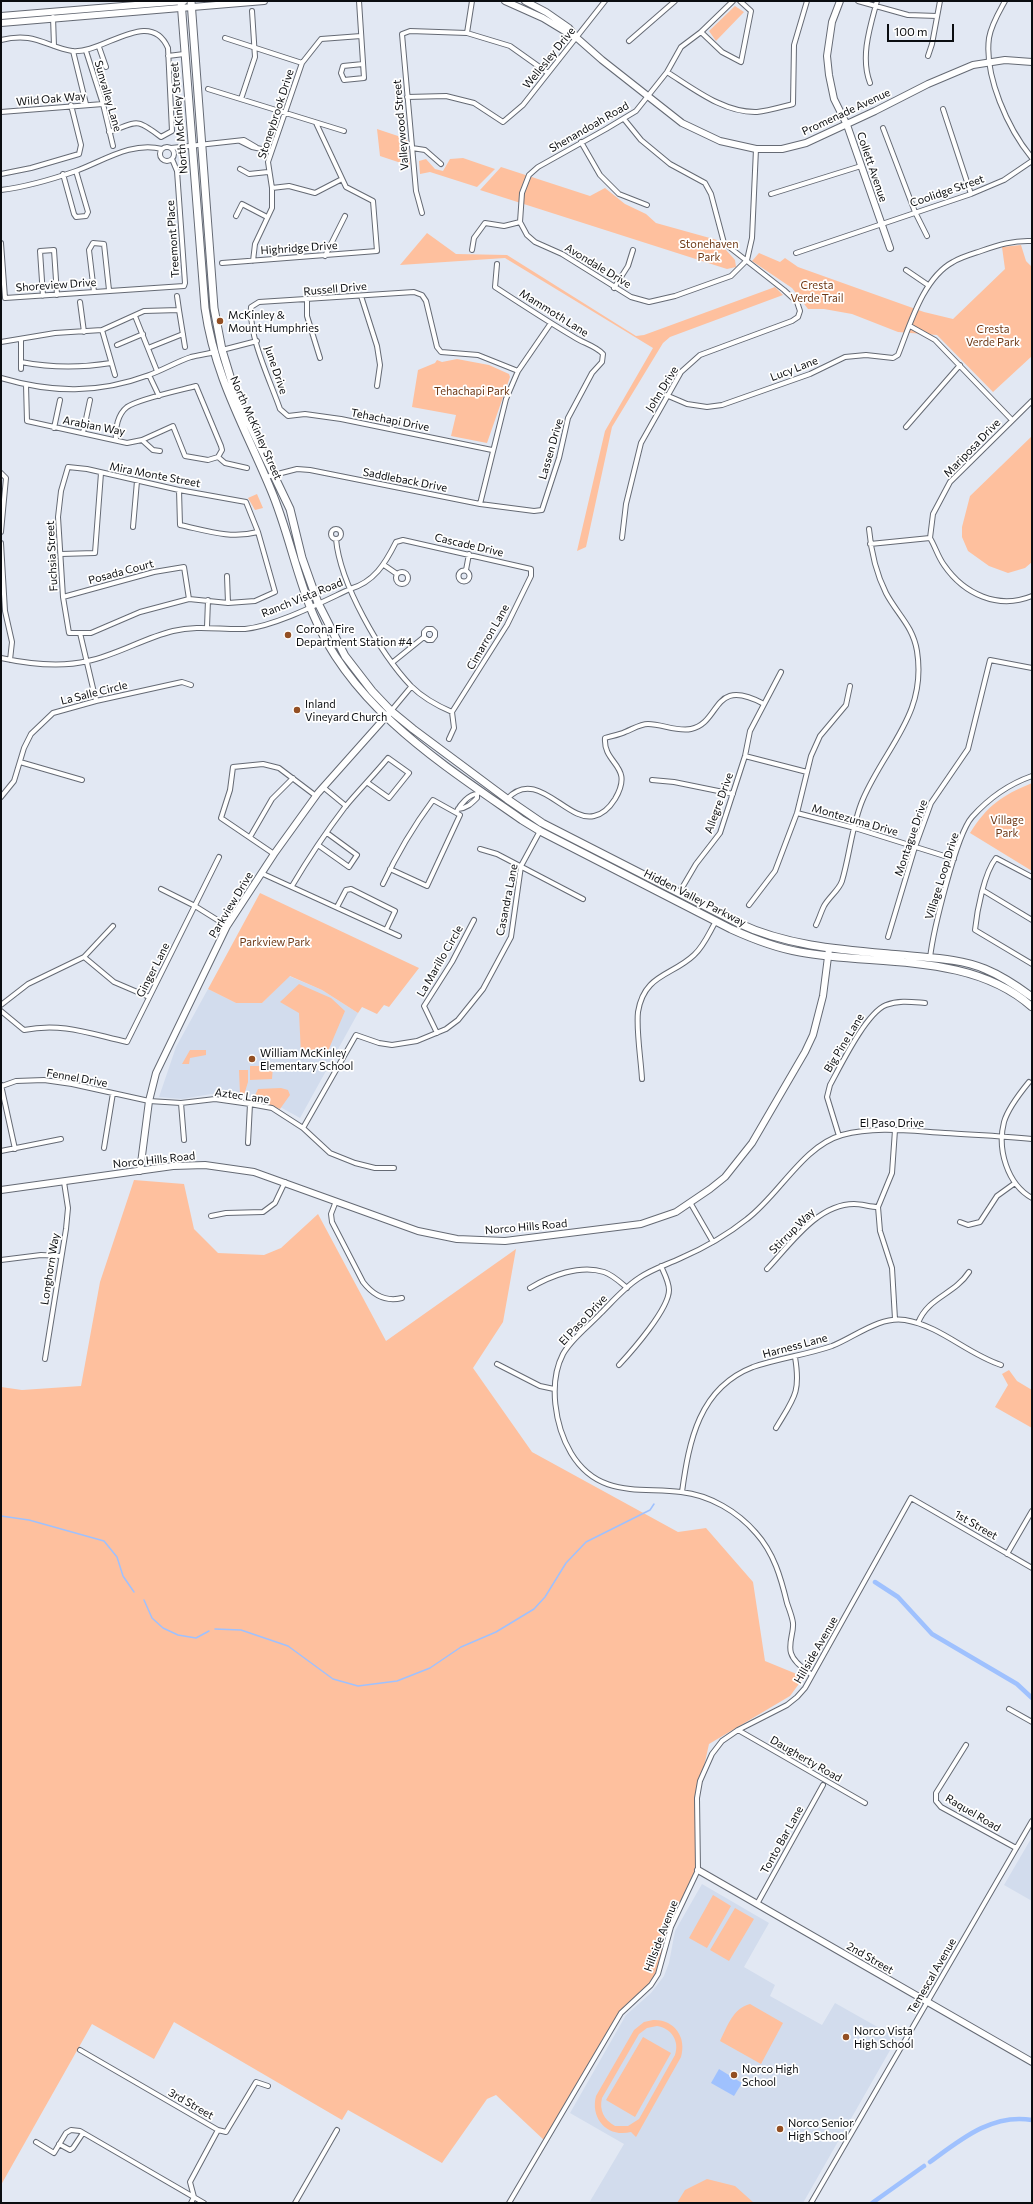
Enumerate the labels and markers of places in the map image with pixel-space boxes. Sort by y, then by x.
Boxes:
place label: McKinley & Mount Humphries [228,308,319,334]
marker: McKinley & Mount Humphries [215,316,225,326]
place label: Corona Fire Department Station #4 [296,622,412,648]
marker: Corona Fire Department Station #4 [283,630,293,640]
place label: Inland Vineyard Church [305,697,387,723]
marker: Inland Vineyard Church [292,705,302,715]
place label: William McKinley Elementary School [260,1046,353,1072]
marker: William McKinley Elementary School [247,1054,257,1064]
place label: Norco Vista High School [854,2024,914,2050]
marker: Norco Vista High School [841,2032,851,2042]
place label: Norco High School [742,2062,799,2088]
marker: Norco High School [729,2070,739,2080]
place label: Norco Senior High School [788,2116,854,2142]
marker: Norco Senior High School [775,2124,785,2134]

